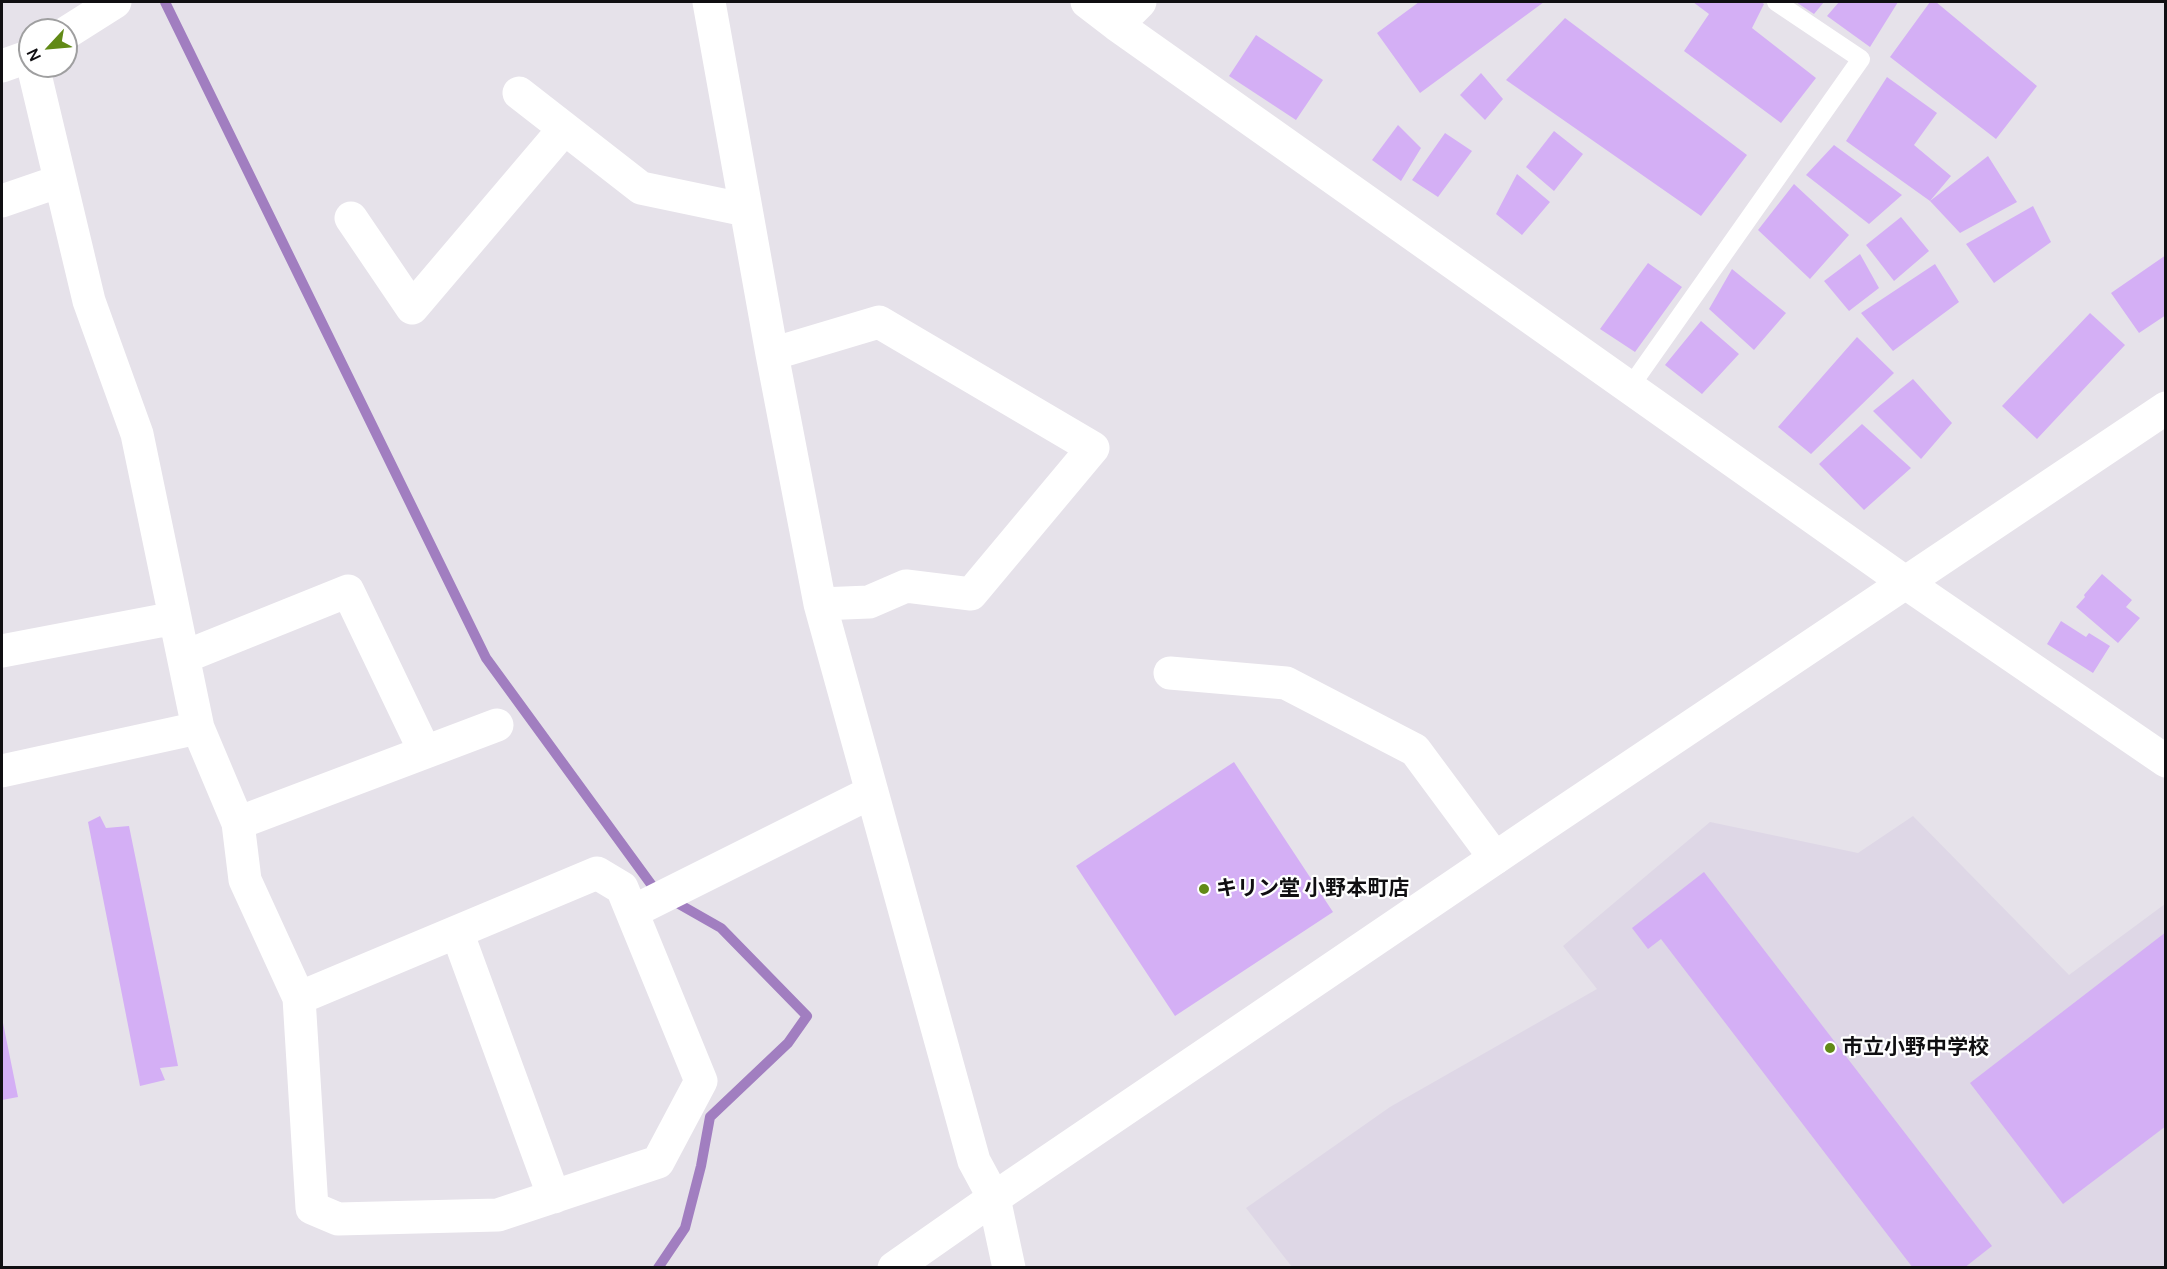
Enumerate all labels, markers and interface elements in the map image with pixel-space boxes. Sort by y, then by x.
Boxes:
north arrow [18,18,78,78]
text: N [21,45,46,65]
place label: キリン堂 小野本町店 [1216,876,1409,902]
marker: キリン堂 小野本町店 [1197,882,1211,896]
place label: 市立小野中学校 [1842,1035,1989,1061]
marker: 市立小野中学校 [1823,1041,1837,1055]

